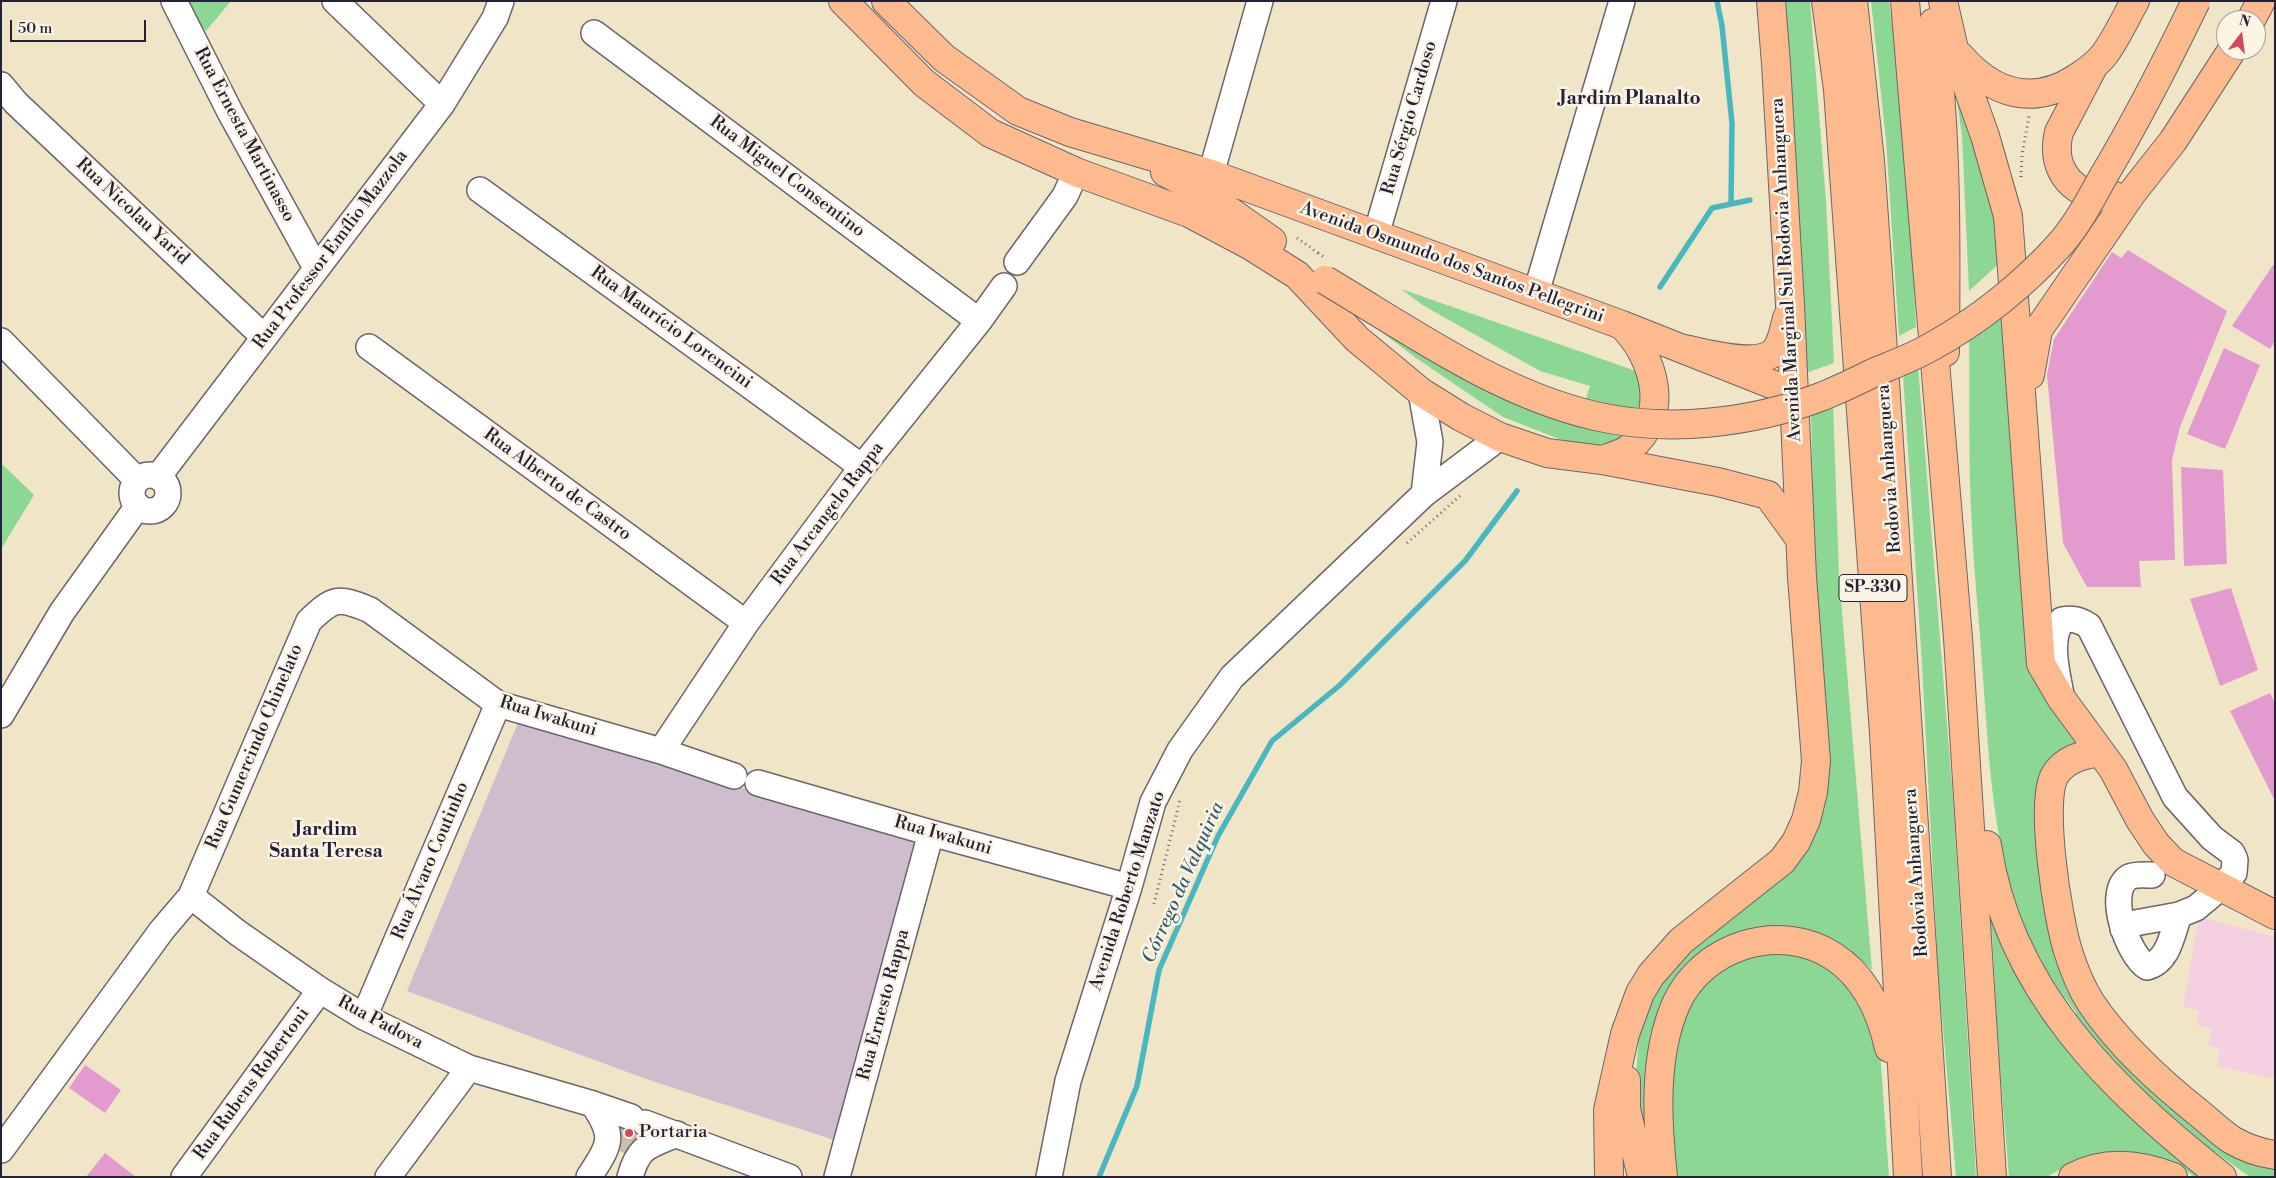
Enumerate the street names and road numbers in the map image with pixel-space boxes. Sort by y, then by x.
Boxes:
street label: Rua Sérgio Cardoso [1378,39,1442,197]
street label: Rua Ernesta Martinasso [189,44,299,226]
street label: Avenida Marginal Sul Rodovia Anhanguera [1767,97,1807,443]
street label: Rua Miguel Consentino [705,111,869,243]
street label: Rua Professor Emílio Mazzola [249,146,413,354]
street label: Rua Nicolau Yarid [71,154,193,270]
street label: Avenida Osmundo dos Santos Pellegrini [1297,198,1607,328]
street label: Rua Maurício Lorencini [586,262,756,394]
street label: Rodovia Anhanguera [1873,384,1907,554]
street label: Rua Alberto de Castro [479,424,635,546]
street label: Rua Arcangelo Rappa [767,438,889,590]
road number: SP-330 [1839,574,1907,602]
street label: Rua Gumercindo Chinelato [202,641,308,853]
street label: Rua Iwakuni [497,692,599,742]
street label: Rua Álvaro Coutinho [388,779,474,943]
street label: Avenida Roberto Manzato [1085,788,1171,994]
street label: Rodovia Anhanguera [1900,788,1934,958]
street label: Rua Iwakuni [892,812,994,860]
street label: Rua Ernesto Rappa [853,927,915,1083]
street label: Rua Padova [333,991,427,1055]
street label: Rua Rubens Robertoni [190,1004,314,1164]

